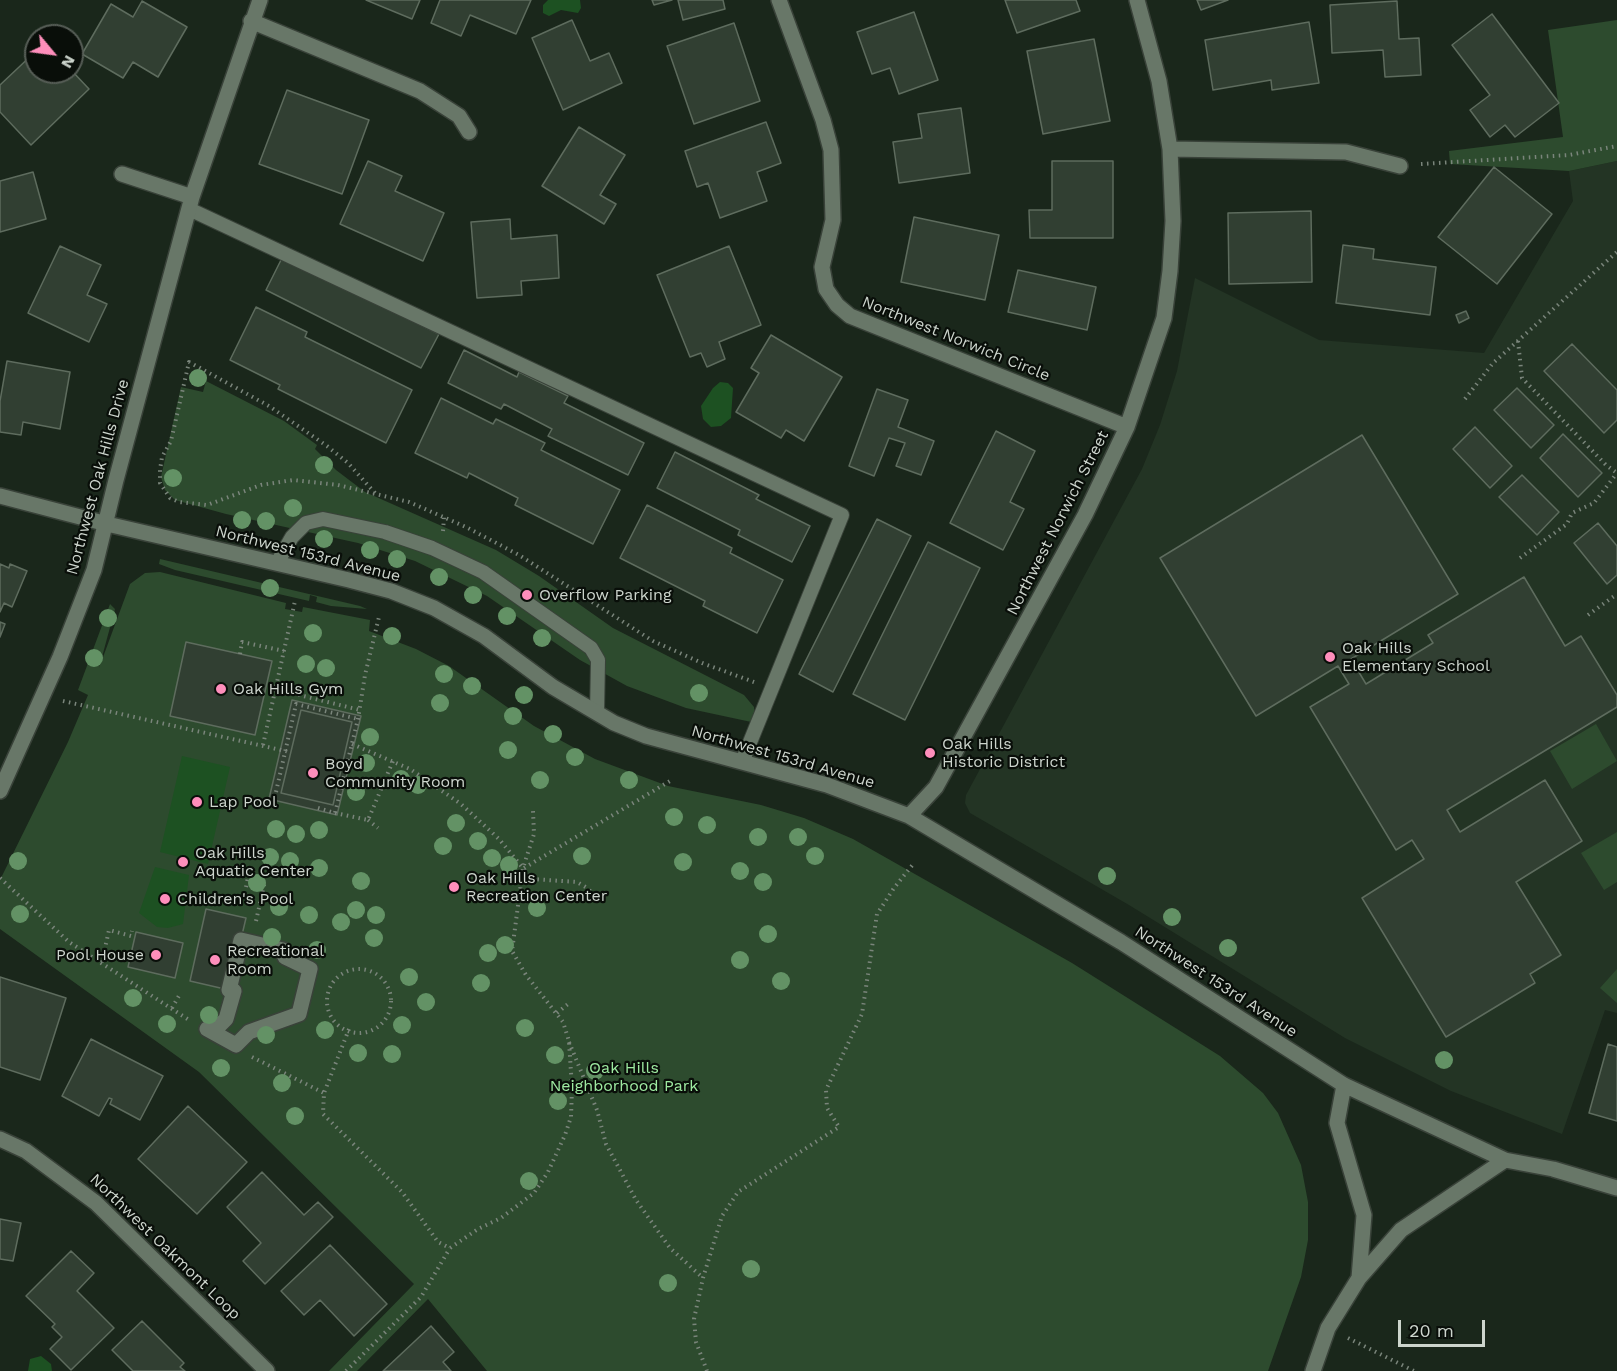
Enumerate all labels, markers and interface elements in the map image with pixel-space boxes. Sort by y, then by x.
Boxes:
north arrow [24,24,84,84]
text: N [57,52,80,72]
street label: Northwest Norwich Circle [859,292,1053,386]
street label: Northwest Oak Hills Drive [63,377,133,577]
street label: Northwest Norwich Street [1003,428,1113,618]
street label: Northwest 153rd Avenue [214,522,402,586]
place label: Overflow Parking [539,585,671,605]
marker: Overflow Parking [520,588,534,602]
place label: Oak Hills Elementary School [1342,638,1490,676]
marker: Oak Hills Elementary School [1323,650,1337,664]
place label: Oak Hills Gym [233,679,343,699]
marker: Oak Hills Gym [214,682,228,696]
street label: Northwest 153rd Avenue [689,722,877,792]
place label: Oak Hills Historic District [942,734,1065,772]
marker: Oak Hills Historic District [923,746,937,760]
place label: Boyd Community Room [325,754,465,792]
marker: Boyd Community Room [306,766,320,780]
place label: Lap Pool [209,792,277,812]
marker: Lap Pool [190,795,204,809]
place label: Oak Hills Aquatic Center [195,843,312,881]
marker: Oak Hills Aquatic Center [176,855,190,869]
place label: Oak Hills Recreation Center [466,868,607,906]
marker: Oak Hills Recreation Center [447,880,461,894]
place label: Children's Pool [177,889,293,909]
marker: Children's Pool [158,892,172,906]
street label: Northwest 153rd Avenue [1131,922,1301,1042]
place label: Recreational Room [227,941,324,979]
place label: Pool House [56,945,144,965]
marker: Pool House [149,948,163,962]
marker: Recreational Room [208,953,222,967]
park label: Oak Hills Neighborhood Park [550,1058,698,1096]
street label: Northwest Oakmont Loop [86,1170,244,1324]
scale bar [1401,1308,1488,1346]
text: 20 m [1409,1320,1454,1341]

